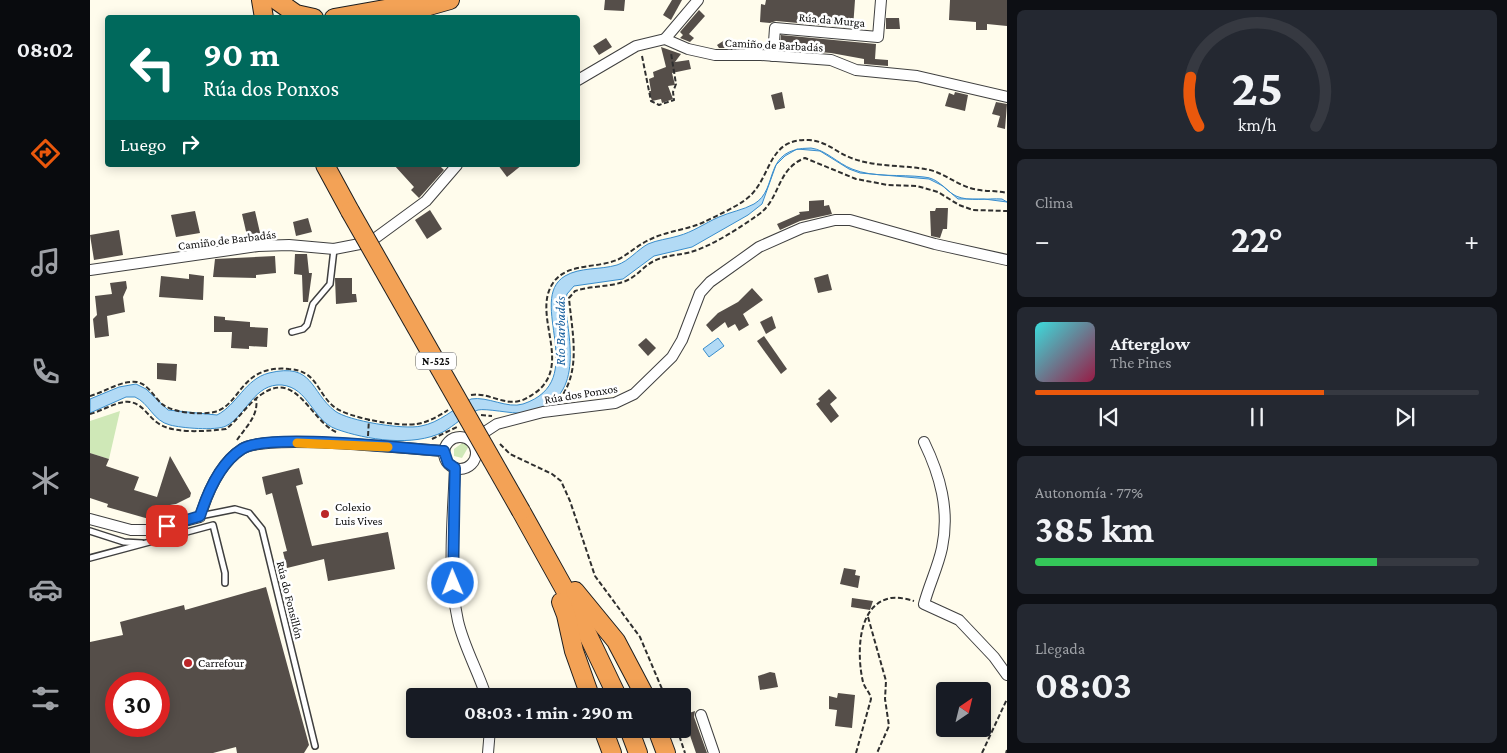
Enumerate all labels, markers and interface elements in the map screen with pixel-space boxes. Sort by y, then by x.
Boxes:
street label: Rúa da Murga [798,10,866,30]
icon: left [120,35,185,100]
text: 90 m [203,35,280,74]
street label: Camiño de Barbadás [724,35,824,55]
text: 08:02 [17,37,73,62]
text: 25 [1231,58,1283,116]
text: Rúa dos Ponxos [203,76,339,101]
text: km/h [1238,115,1277,135]
icon: right [176,130,204,158]
text: Luego [120,134,166,155]
icon: directions [28,136,63,171]
text: Clima [1035,194,1073,211]
text: 22° [1231,218,1283,260]
text: − [1035,225,1050,256]
text: + [1464,225,1479,256]
street label: Camiño de Barbadás [177,227,277,253]
icon: music [28,245,63,280]
water label: Río Barbadás [552,296,568,366]
text: Afterglow [1110,333,1190,354]
road number: N-525 [416,352,456,370]
icon: phone [28,354,63,389]
text: The Pines [1110,354,1171,371]
street label: Rúa dos Ponxos [543,381,619,407]
icon: previous [1095,403,1123,431]
icon: pause [1243,403,1271,431]
icon: next [1391,403,1419,431]
icon: climate [28,463,63,498]
text: Autonomía · 77% [1035,484,1143,501]
place label: Colexio Luis Vives [335,500,383,528]
pin [146,505,188,547]
marker: Colexio Luis Vives [319,508,331,520]
text: 385 km [1035,508,1154,550]
icon: arrive [153,512,181,540]
position arrow [426,556,478,608]
street label: Rúa do Fonsillón [274,560,307,641]
icon: car [28,572,63,607]
text: Llegada [1035,640,1085,657]
place label: Carrefour [198,656,245,670]
marker: Carrefour [182,657,194,669]
text: 08:03 [1035,664,1132,706]
speed limit sign: 30 [105,672,170,737]
icon: filters [28,681,63,716]
north arrow [936,682,991,738]
map controls [936,682,991,737]
text: 08:03 · 1 min · 290 m [464,702,633,723]

